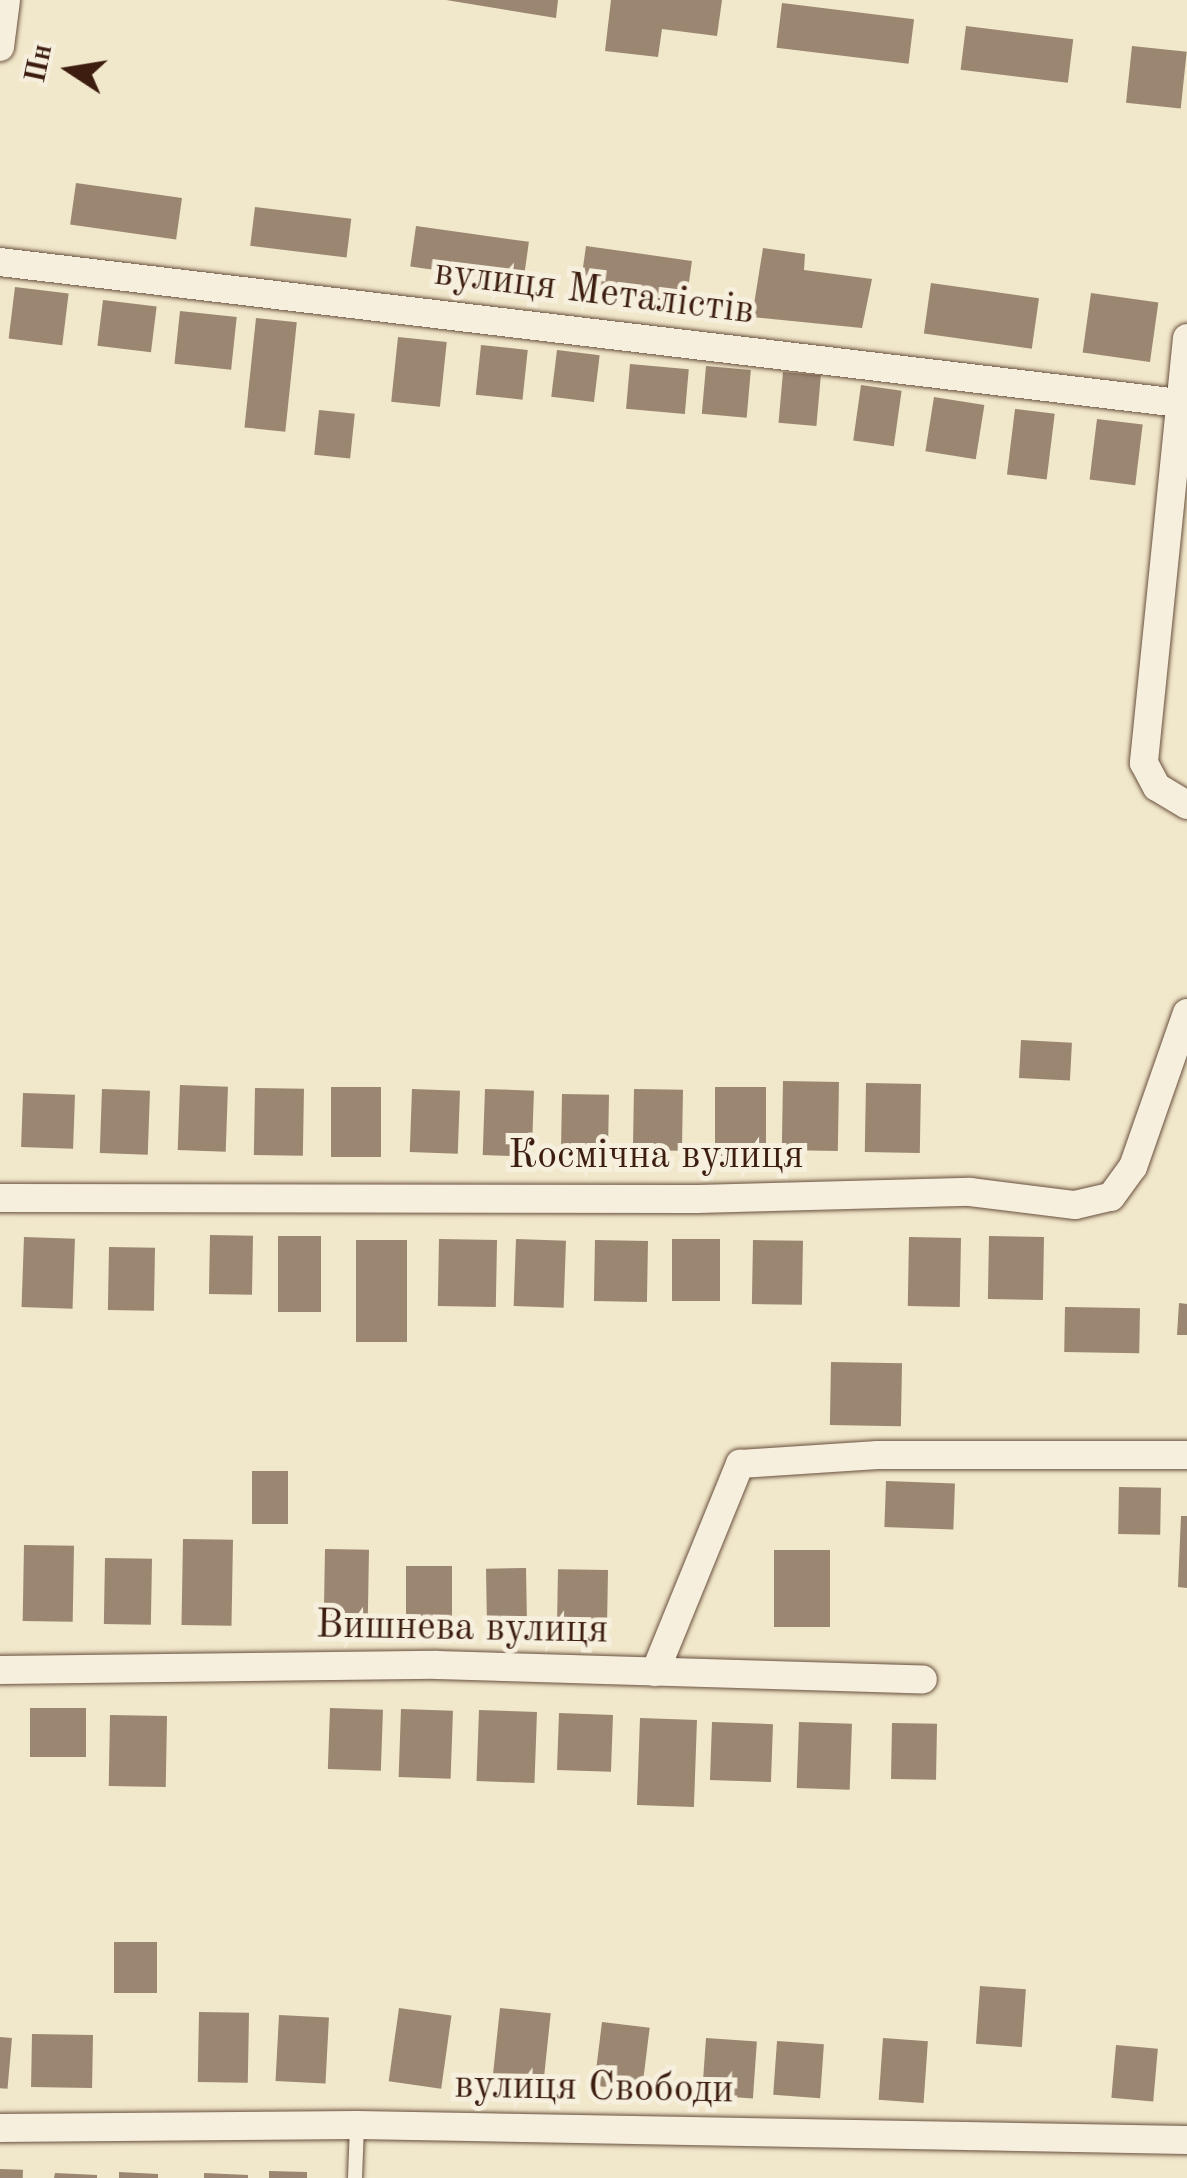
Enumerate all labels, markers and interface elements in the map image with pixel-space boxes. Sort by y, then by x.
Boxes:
north arrow [20,20,120,120]
text: Пн [23,42,58,86]
street label: вулиця Металістів [431,250,757,336]
street label: Космічна вулиця [508,1133,804,1181]
street label: Вишнева вулиця [315,1602,609,1656]
street label: вулиця Свободи [454,2063,734,2115]

